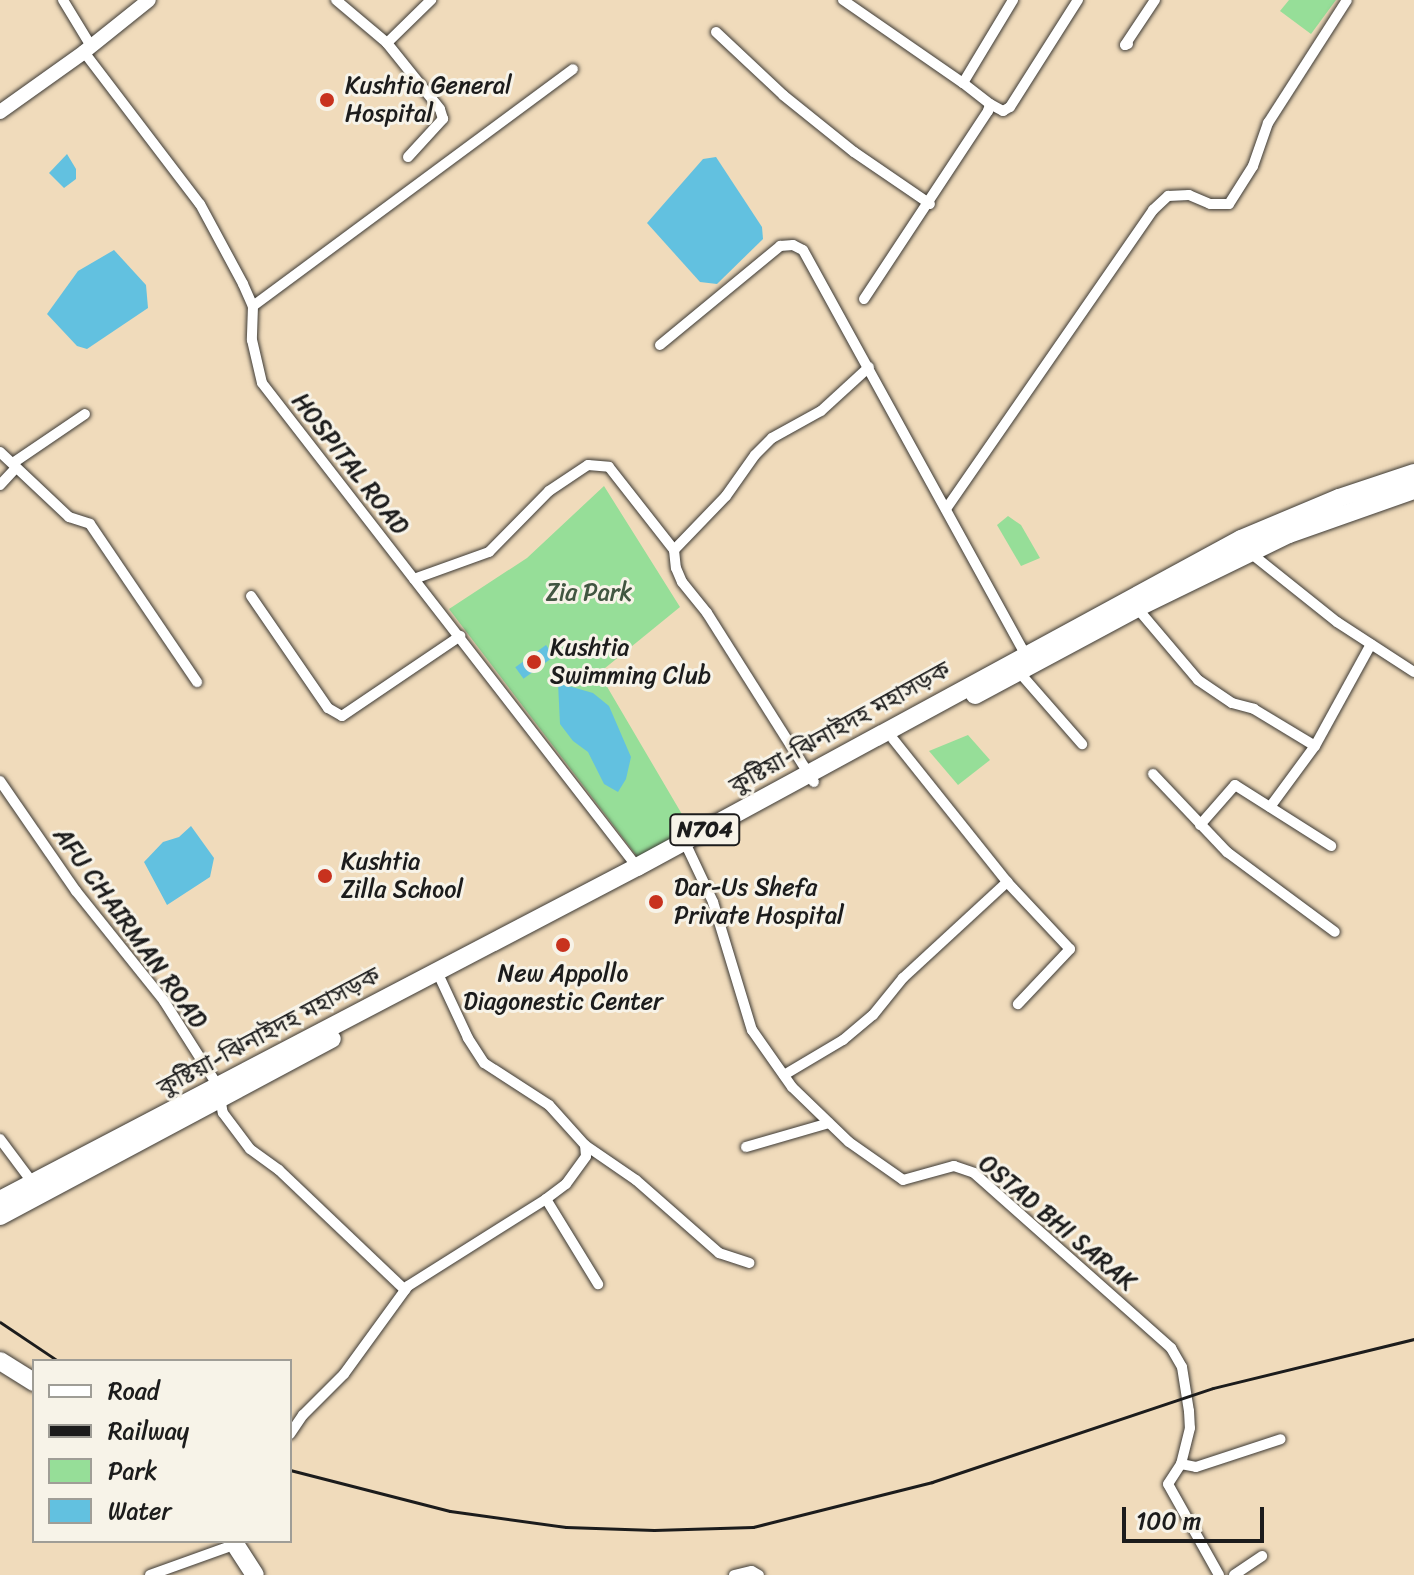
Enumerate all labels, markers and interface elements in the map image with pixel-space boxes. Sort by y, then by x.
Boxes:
place label: Kushtia General Hospital [345,72,512,128]
marker: Kushtia General Hospital [316,89,338,111]
street label: HOSPITAL ROAD [286,387,414,541]
park label: Zia Park [545,579,633,607]
place label: Kushtia Swimming Club [550,634,711,690]
marker: Kushtia Swimming Club [525,653,543,671]
street label: কুষ্টিয়া-ঝিনাইদহ মহাসড়ক [725,655,955,801]
road number: N704 [669,812,741,848]
street label: AFU CHAIRMAN ROAD [48,823,212,1033]
place label: Kushtia Zilla School [341,848,463,904]
marker: Kushtia Zilla School [316,867,334,885]
place label: Dar-Us Shefa Private Hospital [674,874,844,930]
marker: Dar-Us Shefa Private Hospital [645,891,667,913]
marker: New Appollo Diagonestic Center [552,934,574,956]
place label: New Appollo Diagonestic Center [463,960,663,1016]
street label: কুষ্টিয়া-ঝিনাইদহ মহাসড়ক [153,961,385,1103]
street label: OSTAD BHI SARAK [971,1148,1143,1298]
legend [32,1359,292,1543]
text: Road [108,1370,159,1412]
text: Railway [108,1410,189,1452]
text: Park [108,1450,157,1492]
text: Water [108,1490,171,1532]
scale bar [1126,1491,1268,1541]
text: 100 m [1136,1500,1201,1542]

